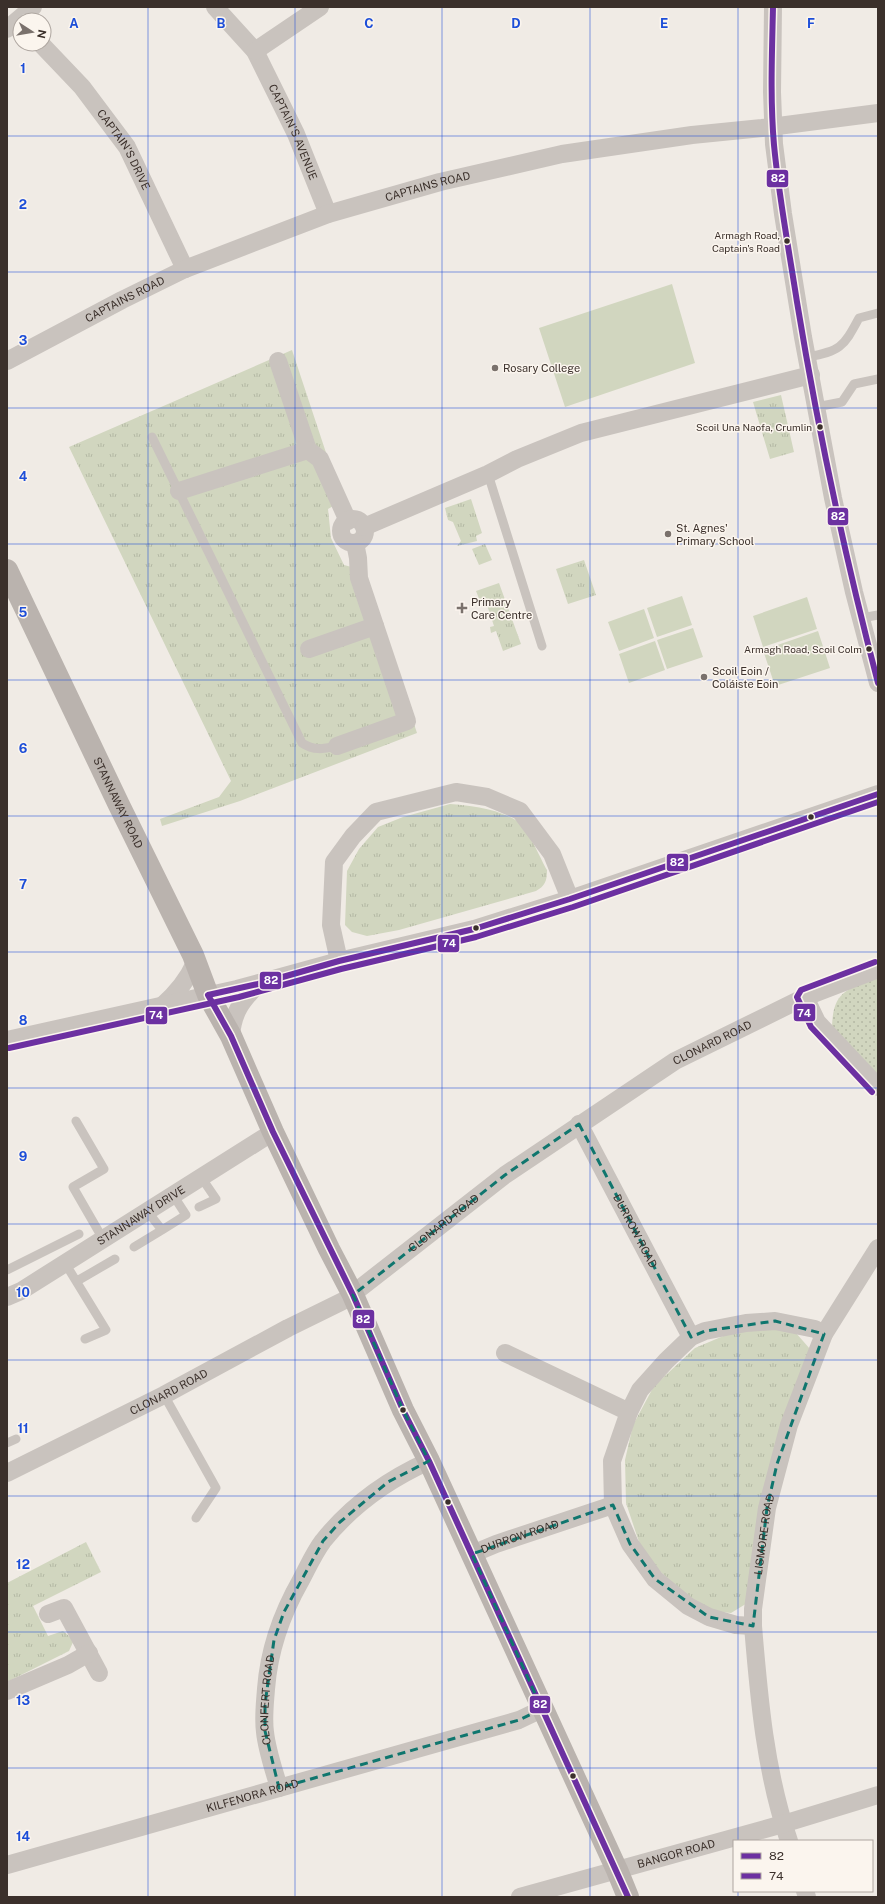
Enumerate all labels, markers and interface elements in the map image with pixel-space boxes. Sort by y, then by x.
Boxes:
north arrow [12,12,52,52]
text: A [69,16,79,31]
text: B [217,16,226,31]
text: C [364,16,374,31]
text: D [511,16,521,31]
text: E [660,16,668,31]
text: F [807,16,815,31]
text: N [35,29,49,40]
text: 1 [20,61,26,76]
street label: CAPTAIN'S AVENUE [266,82,320,182]
street label: CAPTAIN'S DRIVE [95,107,153,192]
street label: CAPTAINS ROAD [384,169,472,203]
line badge: 82 [766,169,789,188]
text: 82 [771,172,785,184]
text: 2 [19,197,27,212]
place label: Armagh Road, Captain's Road [712,229,780,254]
marker: Armagh Road, Captain's Road [782,236,792,246]
street label: CAPTAINS ROAD [83,274,167,325]
text: 3 [19,333,28,348]
place label: Rosary College [503,362,580,374]
marker: Rosary College [490,363,500,373]
place label: Scoil Una Naofa, Crumlin [696,421,812,433]
marker: Scoil Una Naofa, Crumlin [815,422,825,432]
text: 4 [19,469,28,484]
line badge: 82 [827,507,849,526]
text: 82 [831,510,845,522]
place label: St. Agnes' Primary School [676,522,754,547]
marker: St. Agnes' Primary School [663,529,673,539]
place label: Primary Care Centre [471,596,532,621]
marker: Primary Care Centre [456,602,468,614]
text: 5 [19,605,28,620]
place label: Armagh Road, Scoil Colm [744,643,862,655]
marker: Armagh Road, Scoil Colm [864,644,874,654]
place label: Scoil Eoin / Coláiste Eoin [712,665,778,690]
marker: Scoil Eoin / Coláiste Eoin [699,672,709,682]
text: 6 [19,741,28,756]
street label: STANNAWAY ROAD [91,755,146,851]
unlabelled marker [806,812,816,822]
line badge: 82 [666,853,689,872]
text: 82 [670,856,684,868]
text: 7 [19,877,27,892]
unlabelled marker [471,923,481,933]
line badge: 74 [437,934,460,953]
text: 74 [442,937,456,949]
line badge: 82 [259,971,282,990]
text: 82 [264,974,278,986]
line badge: 74 [793,1003,816,1022]
line badge: 74 [145,1006,168,1025]
text: 74 [797,1007,811,1019]
text: 74 [149,1009,163,1021]
text: 8 [19,1013,28,1028]
street label: CLONARD ROAD [671,1018,754,1067]
text: 9 [19,1149,27,1164]
street label: STANNAWAY DRIVE [95,1183,187,1248]
street label: CLONARD ROAD [406,1191,482,1254]
street label: DURROW ROAD [611,1192,660,1270]
text: 10 [16,1285,30,1300]
line badge: 82 [352,1309,375,1329]
text: 82 [356,1313,370,1325]
street label: CLONARD ROAD [128,1366,210,1417]
unlabelled marker [398,1405,408,1415]
text: 11 [17,1421,29,1436]
street label: LISMORE ROAD [752,1492,777,1576]
unlabelled marker [443,1497,453,1507]
street label: DURROW ROAD [479,1517,561,1556]
text: 12 [16,1557,30,1572]
street label: CLONFERT ROAD [258,1653,277,1746]
text: 13 [16,1693,30,1708]
line badge: 82 [529,1695,551,1714]
text: 82 [533,1698,547,1710]
unlabelled marker [568,1771,578,1781]
street label: KILFENORA ROAD [205,1777,300,1814]
text: 14 [16,1829,31,1844]
street label: BANGOR ROAD [636,1837,717,1870]
legend [733,1840,873,1892]
text: 82 [769,1849,784,1863]
text: 74 [769,1869,784,1883]

